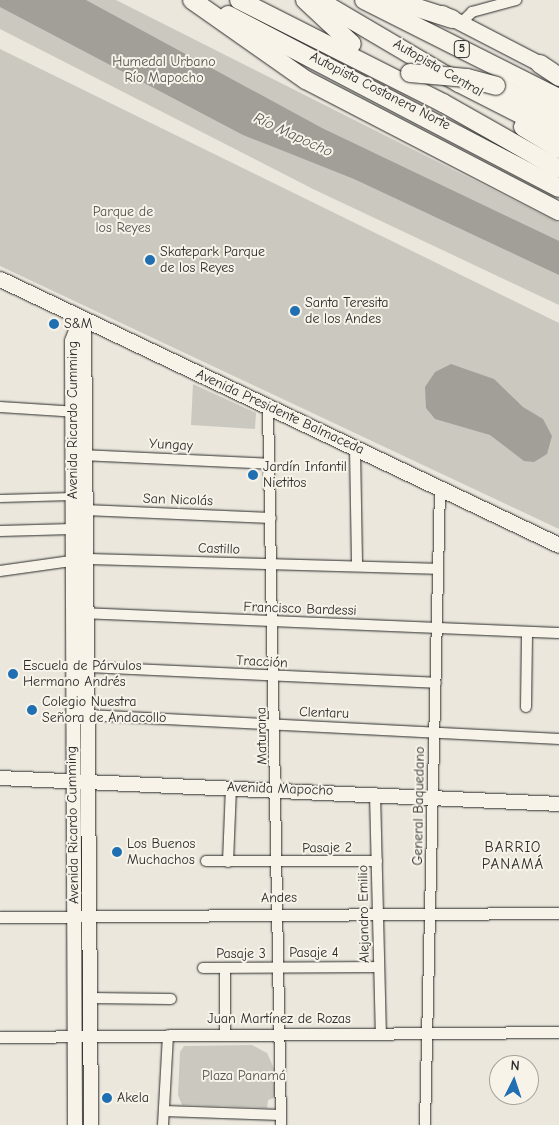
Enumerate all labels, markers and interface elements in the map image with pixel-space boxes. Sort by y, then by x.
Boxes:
street label: Autopista Central [390,35,486,101]
road number: 5 [453,40,471,59]
street label: Autopista Costanera Norte [307,48,453,134]
park label: Humedal Urbano Río Mapocho [112,54,216,86]
water label: Río Mapocho [251,109,335,161]
park label: Parque de los Reyes [93,204,153,236]
place label: Skatepark Parque de los Reyes [160,244,265,276]
marker: Skatepark Parque de los Reyes [144,254,156,266]
place label: Santa Teresita de los Andes [305,295,389,328]
marker: Santa Teresita de los Andes [289,305,301,317]
place label: S&M [64,316,92,332]
marker: S&M [48,318,60,330]
street label: Avenida Ricardo Cumming [65,341,81,499]
street label: Avenida Presidente Balmaceda [193,366,367,458]
street label: Yungay [149,435,193,455]
place label: Jardín Infantil Nietitos [263,459,347,492]
marker: Jardín Infantil Nietitos [247,469,259,481]
street label: San Nicolás [143,490,213,510]
street label: Castillo [198,540,240,558]
street label: Francisco Bardessi [243,599,357,619]
street label: Tracción [236,652,288,672]
place label: Escuela de Párvulos Hermano Andrés [23,658,141,690]
marker: Escuela de Párvulos Hermano Andrés [7,668,19,680]
place label: Colegio Nuestra Señora de Andacollo [42,694,166,726]
marker: Colegio Nuestra Señora de Andacollo [26,704,38,716]
street label: Clentaru [299,704,349,722]
street label: Maturana [253,707,271,765]
street label: Avenida Ricardo Cumming [63,746,83,904]
street label: General Baquedano [410,746,428,866]
street label: Avenida Mapocho [227,779,333,799]
place label: Los Buenos Muchachos [127,836,195,869]
district label: BARRIO PANAMÁ [481,838,545,873]
street label: Pasaje 2 [302,839,352,857]
marker: Los Buenos Muchachos [111,846,123,858]
street label: Alejandro Emilio [355,865,373,963]
street label: Andes [261,889,297,907]
street label: Pasaje 4 [289,945,339,961]
street label: Pasaje 3 [216,946,266,962]
street label: Juan Martínez de Rozas [207,1011,351,1027]
north arrow [489,1055,539,1105]
text: N [510,1057,520,1074]
park label: Plaza Panamá [202,1068,286,1084]
place label: Akela [117,1090,149,1106]
marker: Akela [101,1092,113,1104]

